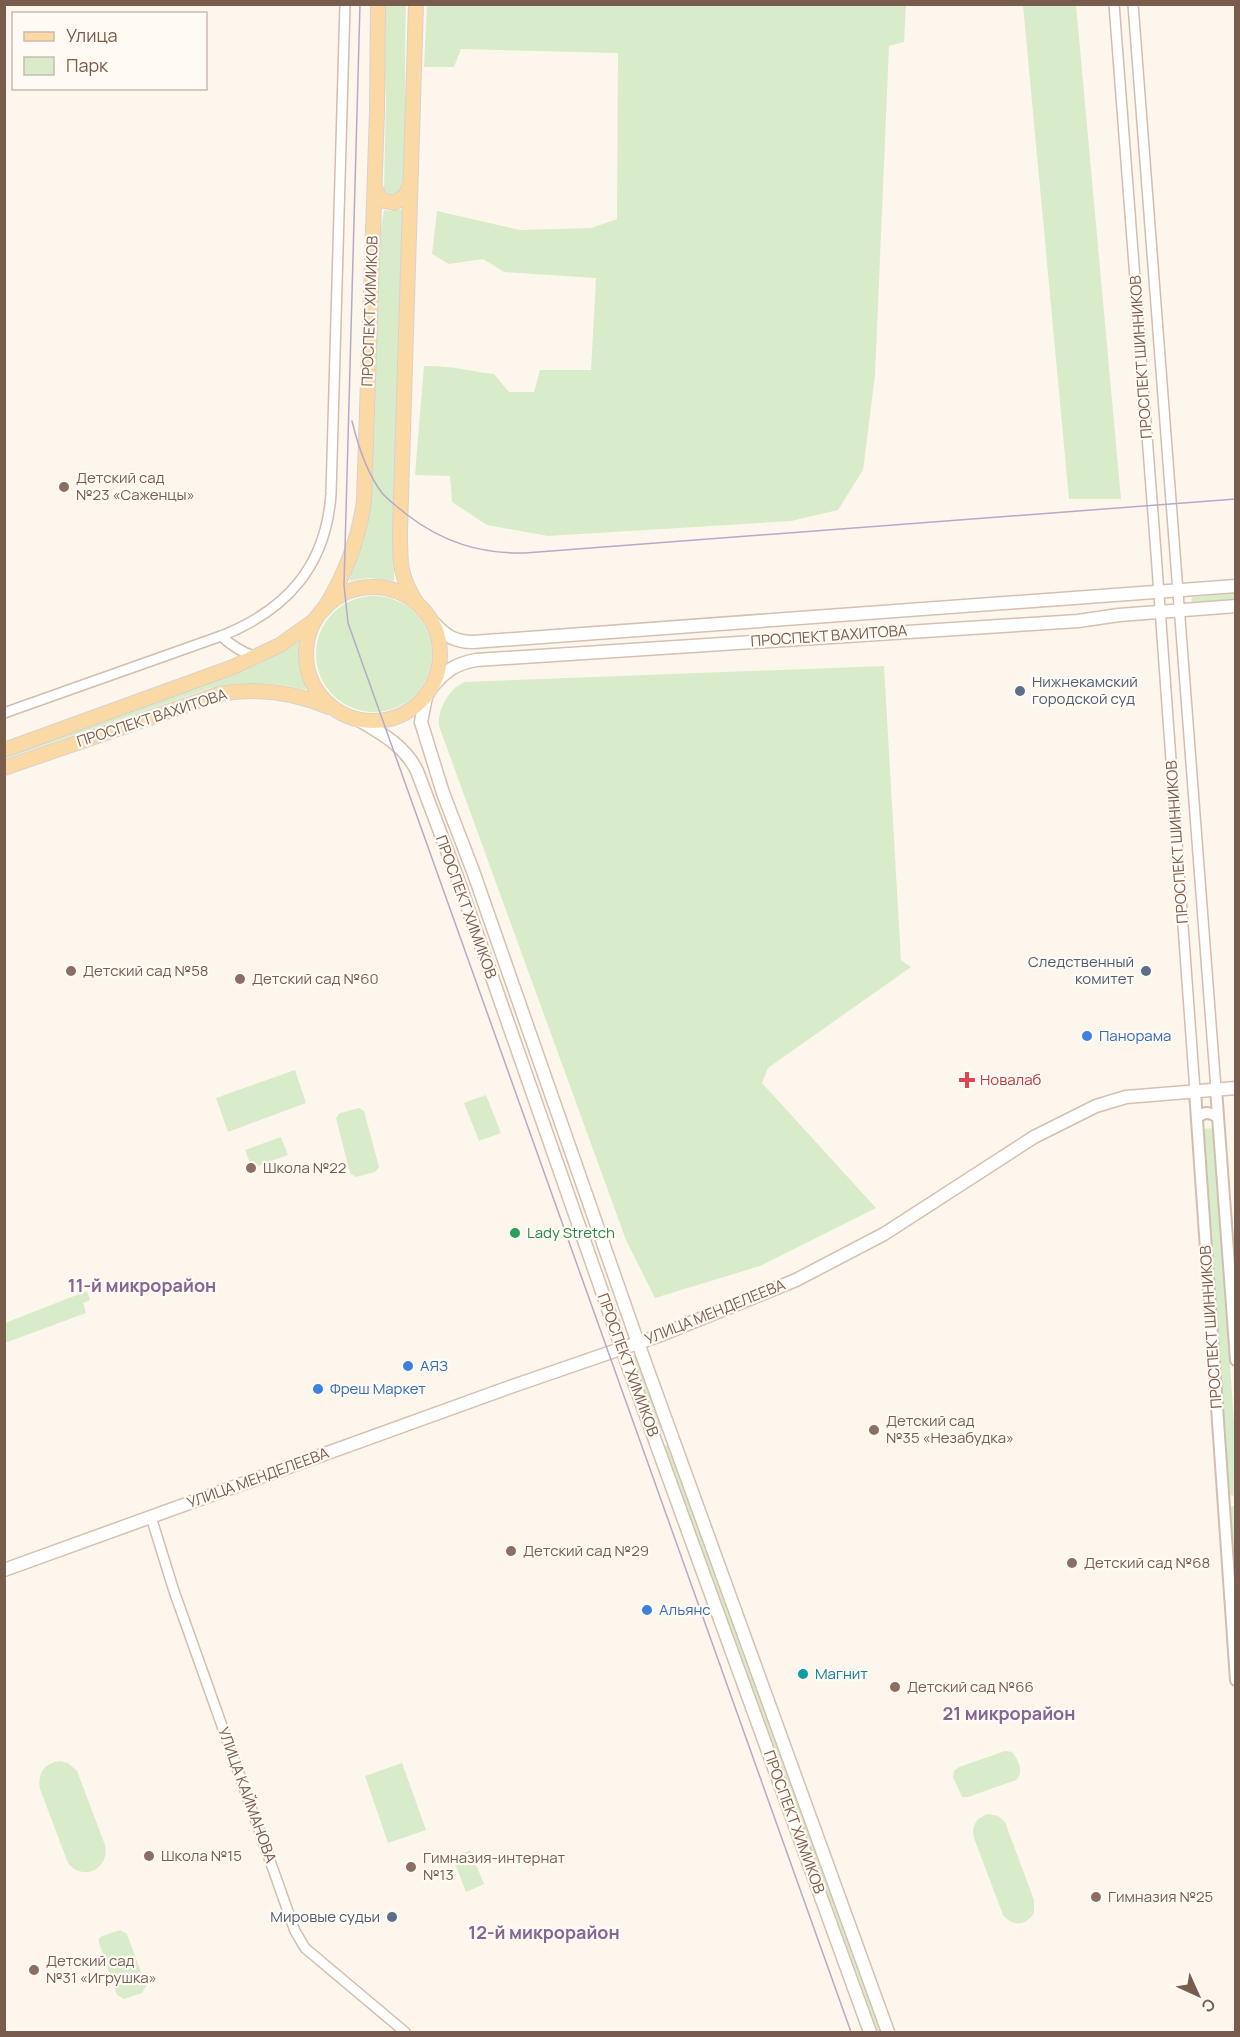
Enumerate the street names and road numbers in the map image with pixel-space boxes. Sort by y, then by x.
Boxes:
street label: ПРОСПЕКТ ХИМИКОВ [356,235,383,387]
street label: ПРОСПЕКТ ШИННИКОВ [1124,275,1157,439]
street label: ПРОСПЕКТ ВАХИТОВА [750,620,908,651]
street label: ПРОСПЕКТ ВАХИТОВА [74,683,230,752]
street label: ПРОСПЕКТ ШИННИКОВ [1160,760,1193,924]
street label: ПРОСПЕКТ ХИМИКОВ [431,832,502,981]
street label: ПРОСПЕКТ ШИННИКОВ [1194,1245,1227,1409]
street label: УЛИЦА МЕНДЕЛЕЕВА [642,1274,789,1349]
street label: ПРОСПЕКТ ХИМИКОВ [593,1290,664,1439]
street label: УЛИЦА МЕНДЕЛЕЕВА [184,1442,332,1513]
street label: УЛИЦА КАЙМАНОВА [213,1724,282,1866]
street label: ПРОСПЕКТ ХИМИКОВ [759,1747,830,1896]

